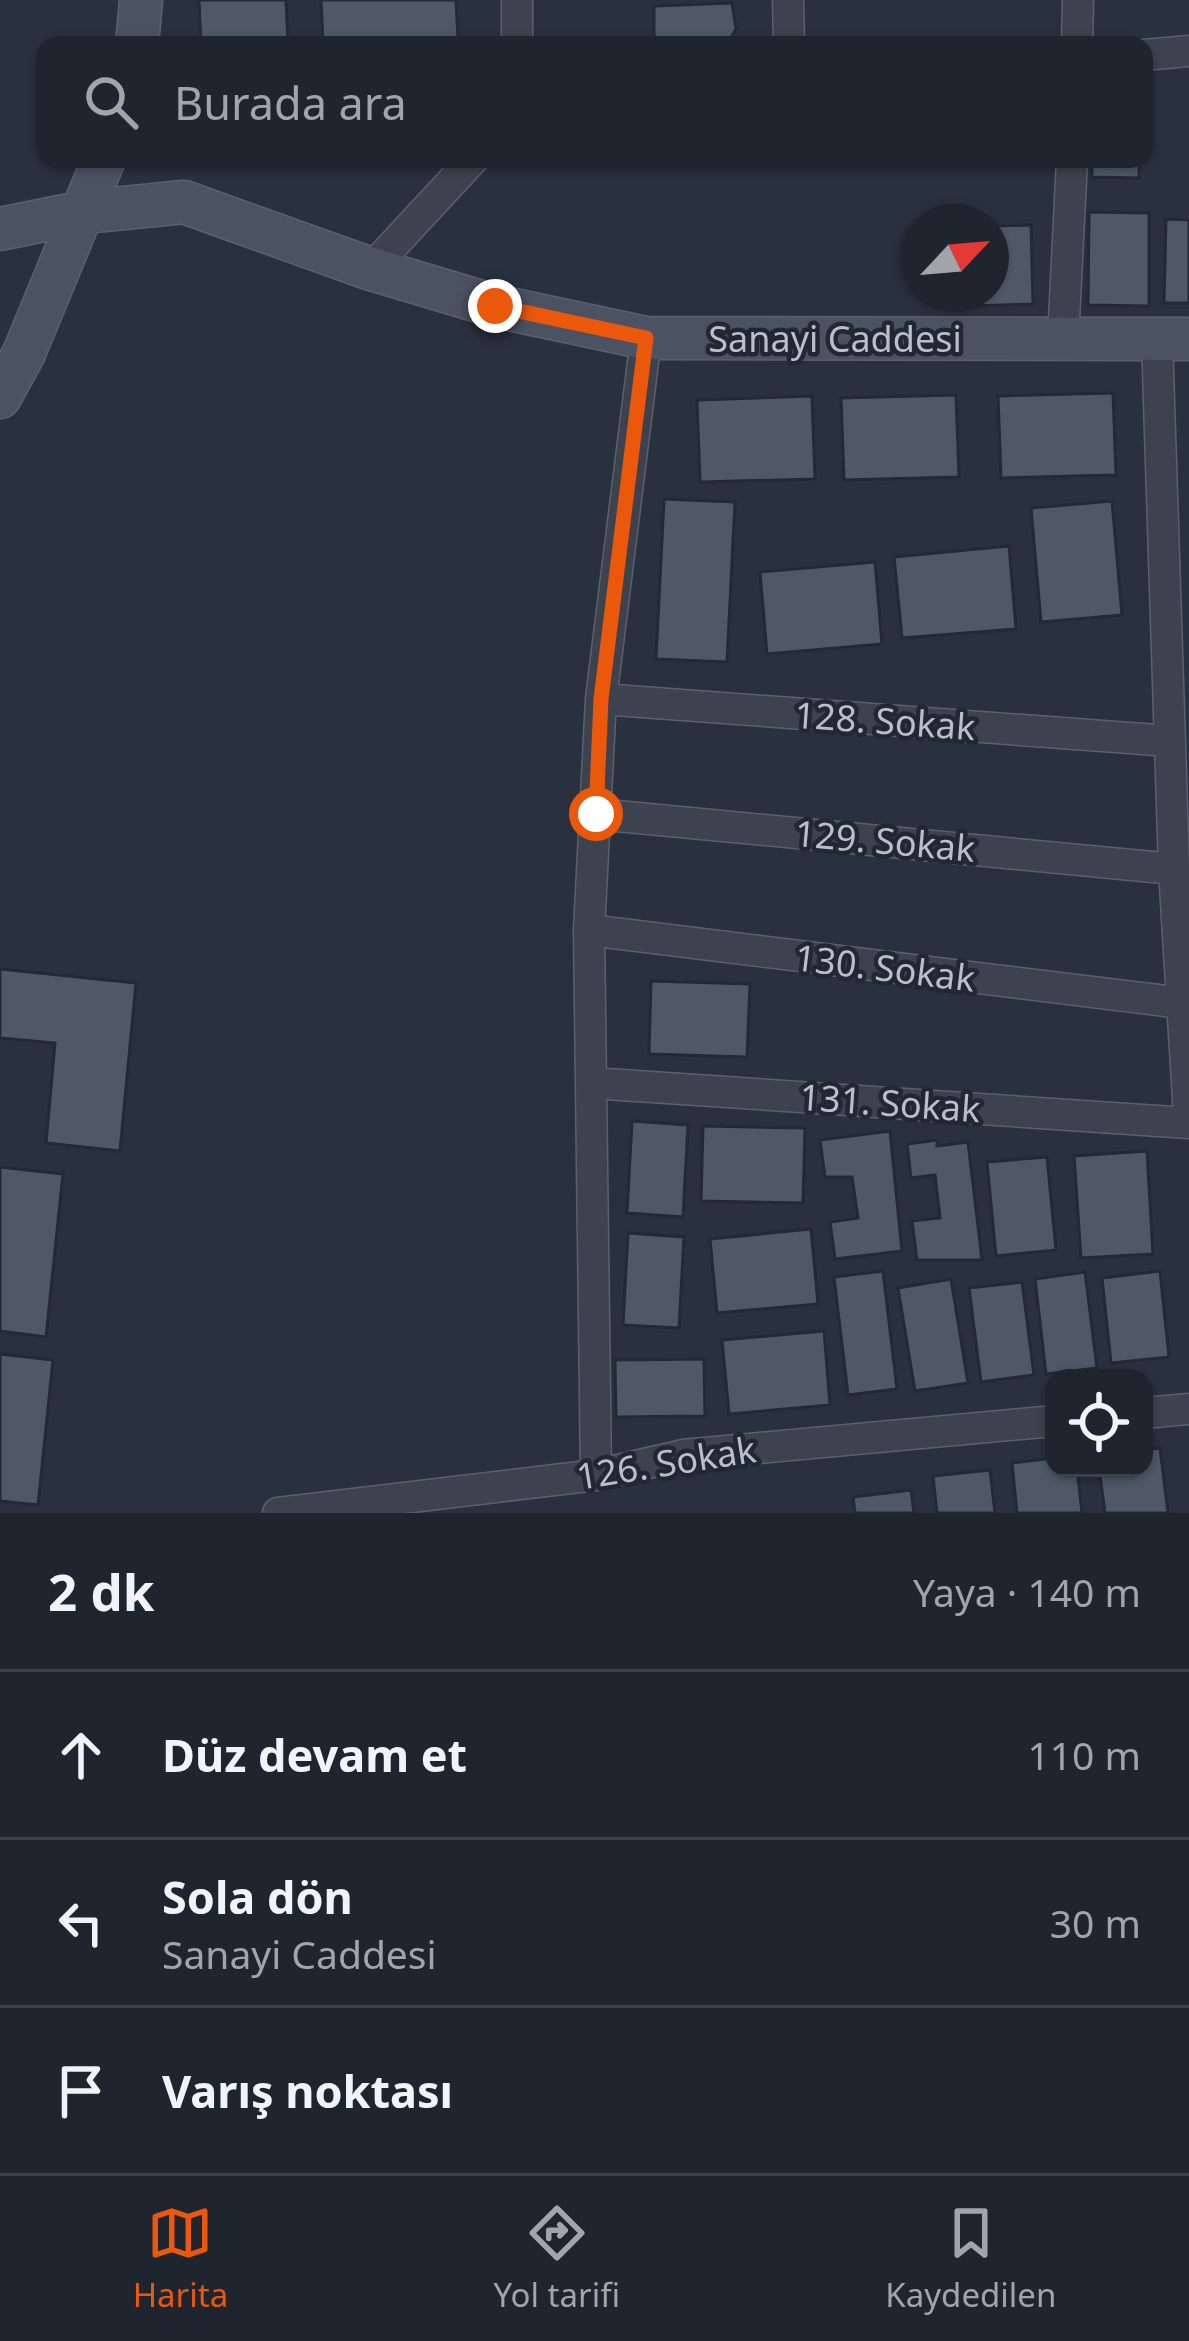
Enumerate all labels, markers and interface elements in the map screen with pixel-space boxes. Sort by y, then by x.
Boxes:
search box [36,36,1153,168]
icon: search [78,69,144,135]
text: Burada ara [174,72,407,133]
north arrow [901,204,1009,312]
route end [468,279,522,333]
street label: Sanayi Caddesi [708,314,962,363]
street label: 128. Sokak [793,690,977,751]
route start [569,787,623,841]
street label: 129. Sokak [793,808,977,873]
street label: 130. Sokak [792,932,978,1003]
street label: 131. Sokak [798,1072,982,1133]
map controls [1045,1369,1153,1477]
button: locate [1045,1369,1153,1477]
street label: 126. Sokak [573,1424,759,1501]
text: 2 dk [48,1556,154,1626]
text: Yaya · 140 m [913,1565,1141,1618]
icon: ahead [48,1722,114,1788]
text: Düz devam et [162,1724,467,1785]
text: 110 m [1027,1728,1141,1781]
text: Sola dön [162,1866,353,1927]
icon: left [48,1890,114,1956]
text: 30 m [1050,1896,1141,1949]
text: Sanayi Caddesi [162,1927,437,1980]
icon: arrive [48,2058,114,2124]
text: Varış noktası [162,2060,453,2121]
tab: Harita [133,2200,228,2317]
tab: Yol tarifi [493,2200,620,2317]
tab: Kaydedilen [885,2200,1056,2317]

